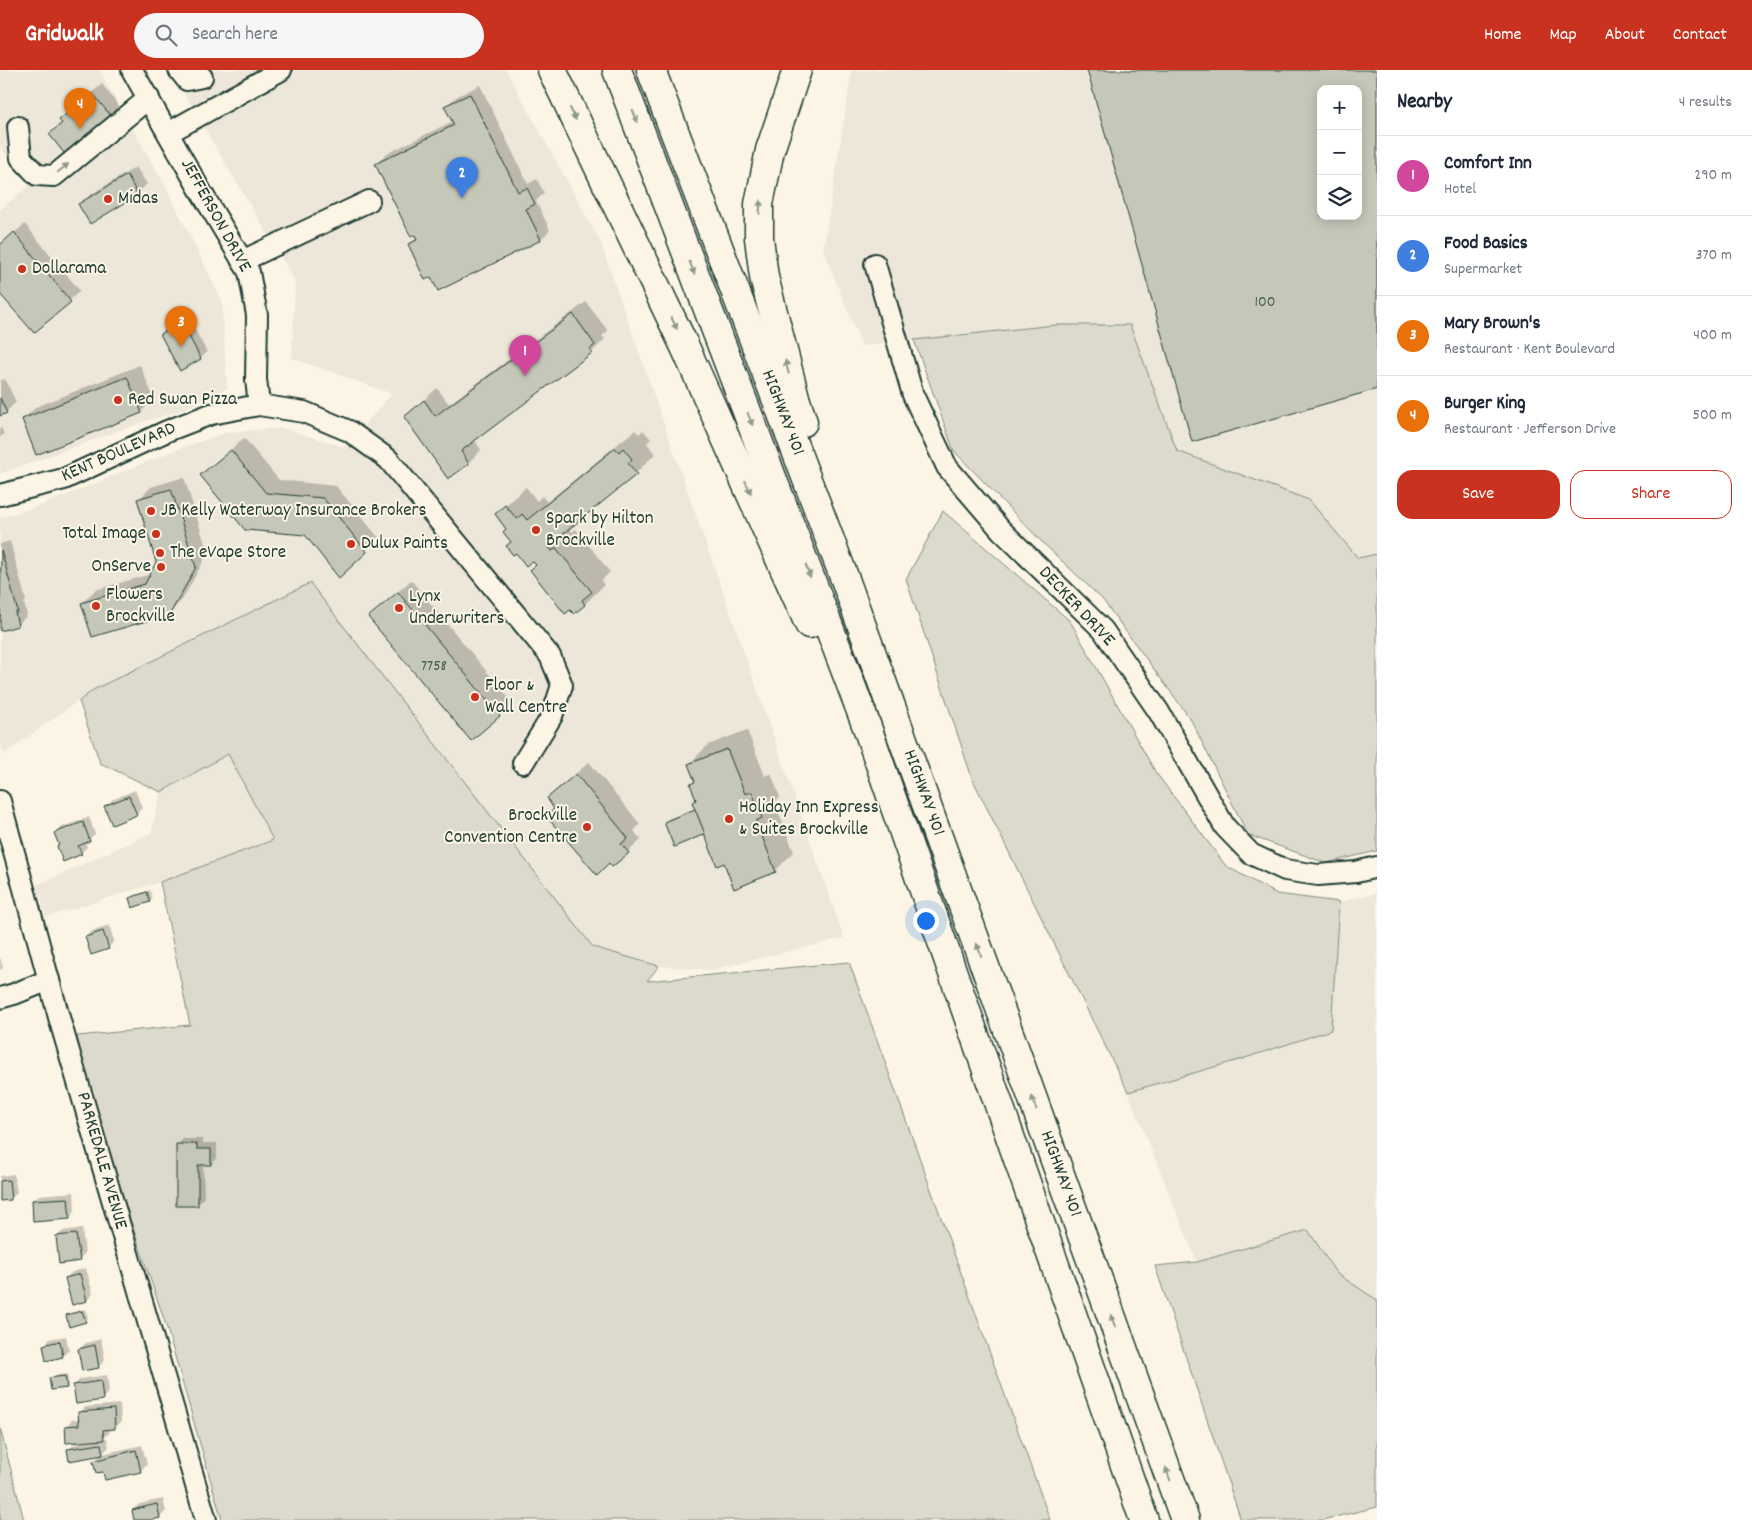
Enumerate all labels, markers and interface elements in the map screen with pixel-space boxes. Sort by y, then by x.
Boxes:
search box [134,13,484,58]
text: Gridwalk [25,18,104,52]
icon: search [152,21,180,49]
text: Search here [192,22,278,49]
text: Home [1484,23,1521,48]
text: Map [1549,23,1577,48]
text: About [1605,23,1645,48]
text: Contact [1673,23,1727,48]
map controls [1317,85,1362,220]
button: + [1317,85,1362,130]
pin: 4 [64,88,96,129]
text: Nearby [1397,88,1452,118]
text: 4 results [1679,91,1732,114]
one-way arrow [569,107,577,121]
one-way arrow [631,108,639,123]
button: − [1317,130,1362,175]
text: Comfort Inn [1444,151,1532,178]
street label: JEFFERSON DRIVE [173,154,258,278]
pin: 2 [446,157,478,198]
one-way arrow [57,163,70,174]
text: 1 [1411,164,1415,187]
text: 290 m [1694,164,1732,187]
button: layers [1317,175,1362,220]
text: Hotel [1444,178,1476,201]
place label: Midas [118,186,158,213]
marker: Midas [102,193,114,205]
one-way arrow [756,199,764,215]
text: Food Basics [1444,231,1528,258]
text: 2 [1410,244,1417,267]
text: 370 m [1695,244,1732,267]
place label: Dollarama [32,256,107,283]
text: Supermarket [1444,258,1522,281]
one-way arrow [689,260,696,275]
marker: Dollarama [16,263,28,275]
house number: 100 [1255,291,1275,314]
pin: 3 [165,306,197,347]
text: Mary Brown's [1444,311,1540,338]
one-way arrow [670,316,678,331]
text: 3 [1409,324,1417,347]
text: 400 m [1693,324,1732,347]
pin: 1 [509,335,541,376]
text: Restaurant · Kent Boulevard [1444,338,1615,361]
one-way arrow [783,359,791,374]
street label: HIGHWAY 401 [753,366,811,460]
place label: Red Swan Pizza [128,387,238,414]
text: Burger King [1444,391,1526,418]
marker: Red Swan Pizza [112,394,124,406]
text: 4 [1410,404,1416,427]
text: 500 m [1692,404,1732,427]
one-way arrow [747,412,754,427]
street label: KENT BOULEVARD [57,416,181,490]
text: Restaurant · Jefferson Drive [1444,418,1616,441]
button: Save [1397,470,1560,519]
button: Share [1570,470,1732,519]
one-way arrow [745,480,753,494]
place label: JB Kelly Waterway Insurance Brokers [161,498,427,525]
marker: JB Kelly Waterway Insurance Brokers [145,505,157,517]
place label: Spark by Hilton Brockville [546,506,653,555]
place label: Total Image [62,521,146,548]
marker: Spark by Hilton Brockville [530,524,542,536]
marker: Total Image [150,528,162,540]
place label: Dulux Paints [361,531,448,558]
marker: Dulux Paints [345,538,357,550]
place label: The eVape Store [170,540,286,567]
marker: The eVape Store [154,547,166,559]
place label: OnServe [91,554,151,581]
marker: OnServe [155,561,167,573]
street label: DECKER DRIVE [1031,561,1121,654]
one-way arrow [804,564,812,579]
place label: Flowers Brockville [106,582,175,631]
place label: Lynx Underwriters [409,584,504,633]
marker: Flowers Brockville [90,600,102,612]
marker: Lynx Underwriters [393,602,405,614]
house number: 7758 [421,655,447,678]
place label: Floor & Wall Centre [485,673,567,722]
marker: Floor & Wall Centre [469,691,481,703]
street label: HIGHWAY 401 [895,746,951,840]
place label: Holiday Inn Express & Suites Brockville [739,795,879,844]
place label: Brockville Convention Centre [444,803,577,852]
marker: Holiday Inn Express & Suites Brockville [723,813,735,825]
marker: Brockville Convention Centre [581,821,593,833]
your location [913,908,939,934]
one-way arrow [975,942,982,957]
street label: PARKEDALE AVENUE [68,1089,134,1233]
one-way arrow [1030,1095,1037,1110]
street label: HIGHWAY 401 [1032,1127,1088,1221]
one-way arrow [1109,1314,1116,1329]
one-way arrow [1164,1466,1172,1481]

